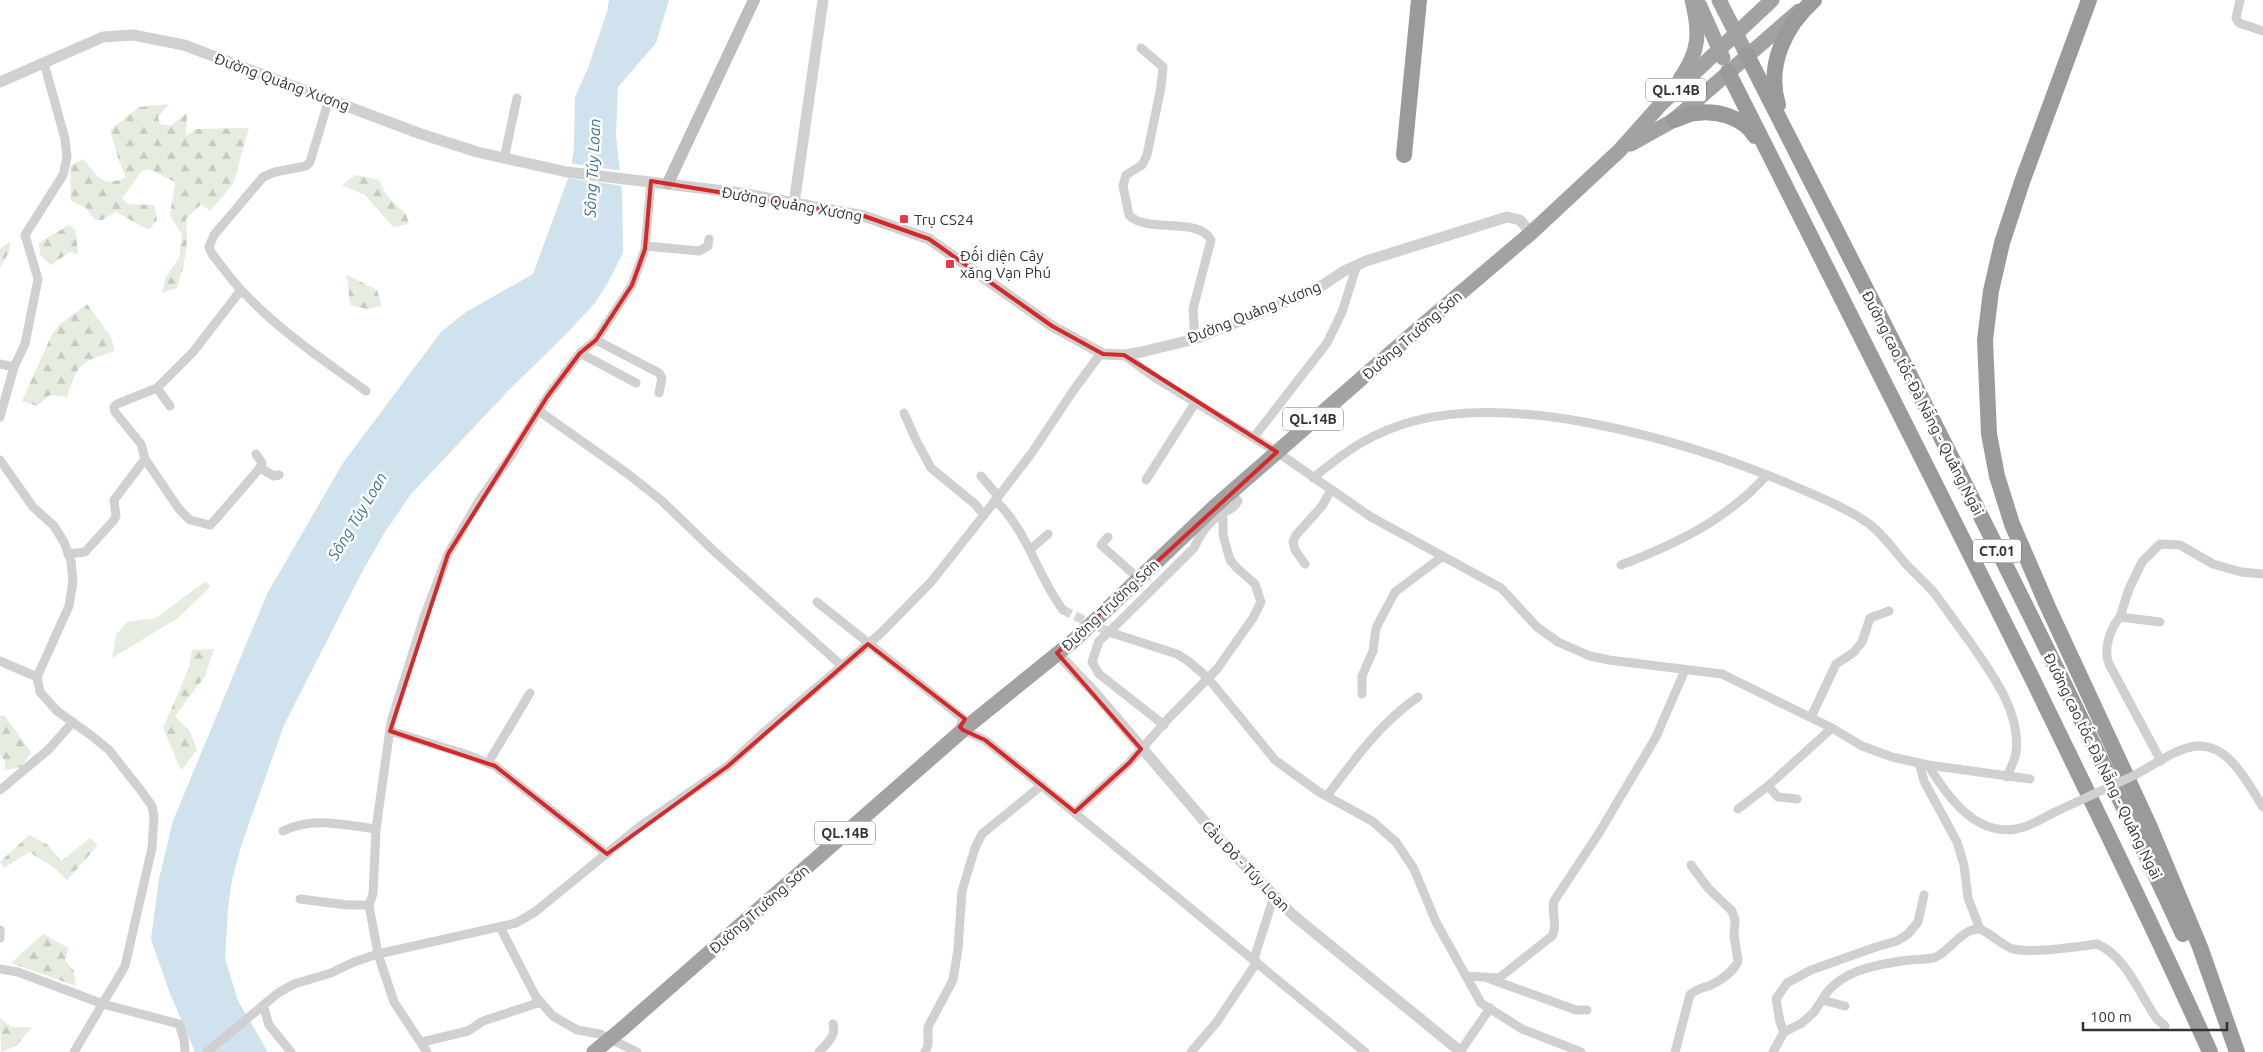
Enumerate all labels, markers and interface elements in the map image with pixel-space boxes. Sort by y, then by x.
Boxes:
street label: Đường Quảng Xương [212,50,352,114]
road number: QL.14B [1646,78,1706,102]
water label: Sông Túy Loan [580,118,604,219]
street label: Đường Quảng Xương [720,183,864,225]
place label: Trụ CS24 [914,211,974,228]
marker: Trụ CS24 [898,213,910,225]
place label: Đối diện Cây xăng Vạn Phú [960,245,1051,281]
marker: Đối diện Cây xăng Vạn Phú [944,258,956,270]
street label: Đường Quảng Xương [1185,277,1323,347]
street label: Đường Trường Sơn [1359,287,1465,383]
street label: Đường cao tốc Đà Nẵng - Quảng Ngãi [1859,287,1989,518]
road number: QL.14B [1283,408,1343,430]
water label: Sông Túy Loan [323,469,390,564]
road number: CT.01 [1973,540,2021,562]
street label: Đường Trường Sơn [1058,556,1162,654]
street label: Đường cao tốc Đà Nẵng - Quảng Ngãi [2041,649,2167,882]
street label: Cầu Đỏ - Túy Loan [1199,816,1295,915]
road number: QL.14B [815,821,875,844]
street label: Đường Trường Sơn [706,861,812,957]
scale bar [2083,1000,2227,1032]
text: 100 m [2090,1008,2132,1025]

